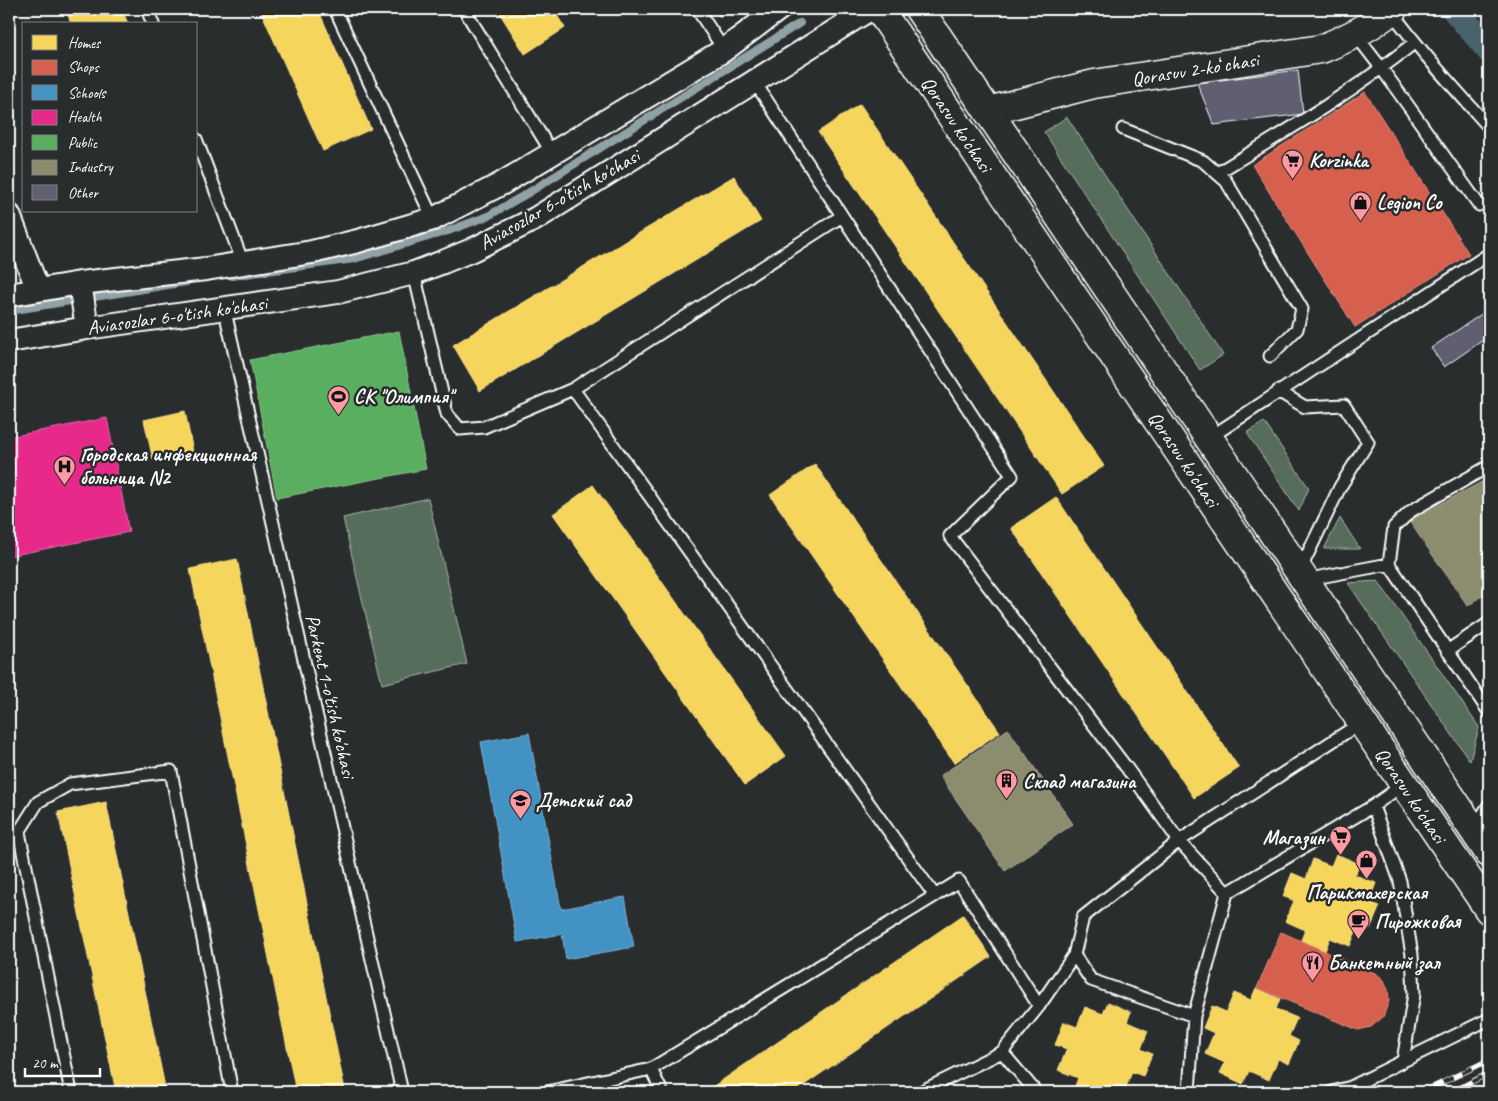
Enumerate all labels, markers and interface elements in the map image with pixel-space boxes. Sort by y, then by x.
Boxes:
legend [22,22,198,212]
text: Homes [68,34,102,53]
street label: Qorasuv 2-koʻchasi [1130,47,1262,92]
text: Shops [68,58,101,77]
street label: Qorasuv ko'chasi [915,72,999,179]
text: Schools [68,84,107,103]
text: Health [68,108,102,127]
text: Public [68,134,98,153]
street label: Aviasozlar 6-o'tish ko'chasi [475,142,646,256]
supermarket icon: Korzinka [1281,148,1305,179]
place label: Korzinka [1309,148,1369,173]
text: Industry [68,158,115,177]
text: Other [68,184,99,203]
shop icon: Legion Co [1349,190,1373,221]
place label: Legion Co [1377,190,1443,215]
street label: Aviasozlar 6-o'tish ko'chasi [86,290,271,340]
sports icon: СК "Олимпия" [326,384,350,415]
place label: СК "Олимпия" [354,384,457,409]
street label: Qorasuv ko'chasi [1142,407,1226,514]
place label: Городская инфекционная больница N2 [80,442,258,490]
hospital icon: Городская инфекционная больница N2 [52,454,76,485]
street label: Parkent 1-o'tish ko'chasi [300,612,362,782]
street label: Qorasuv ko'chasi [1369,743,1453,850]
building icon: Склад магазина [995,769,1019,800]
place label: Склад магазина [1023,769,1137,794]
school or university icon: Детский сад [508,788,532,819]
place label: Детский сад [536,788,633,813]
place label: Магазин [1263,825,1327,851]
supermarket icon: Магазин [1329,825,1353,856]
shop icon: Парикмахерская [1355,848,1379,879]
place label: Парикмахерская [1307,880,1428,905]
cafe icon: Пирожковая [1347,909,1371,940]
place label: Пирожковая [1375,909,1462,934]
restaurant icon: Банкетный зал [1300,950,1324,981]
place label: Банкетный зал [1328,950,1441,976]
scale bar [25,1046,100,1078]
text: 20 m [32,1054,59,1073]

